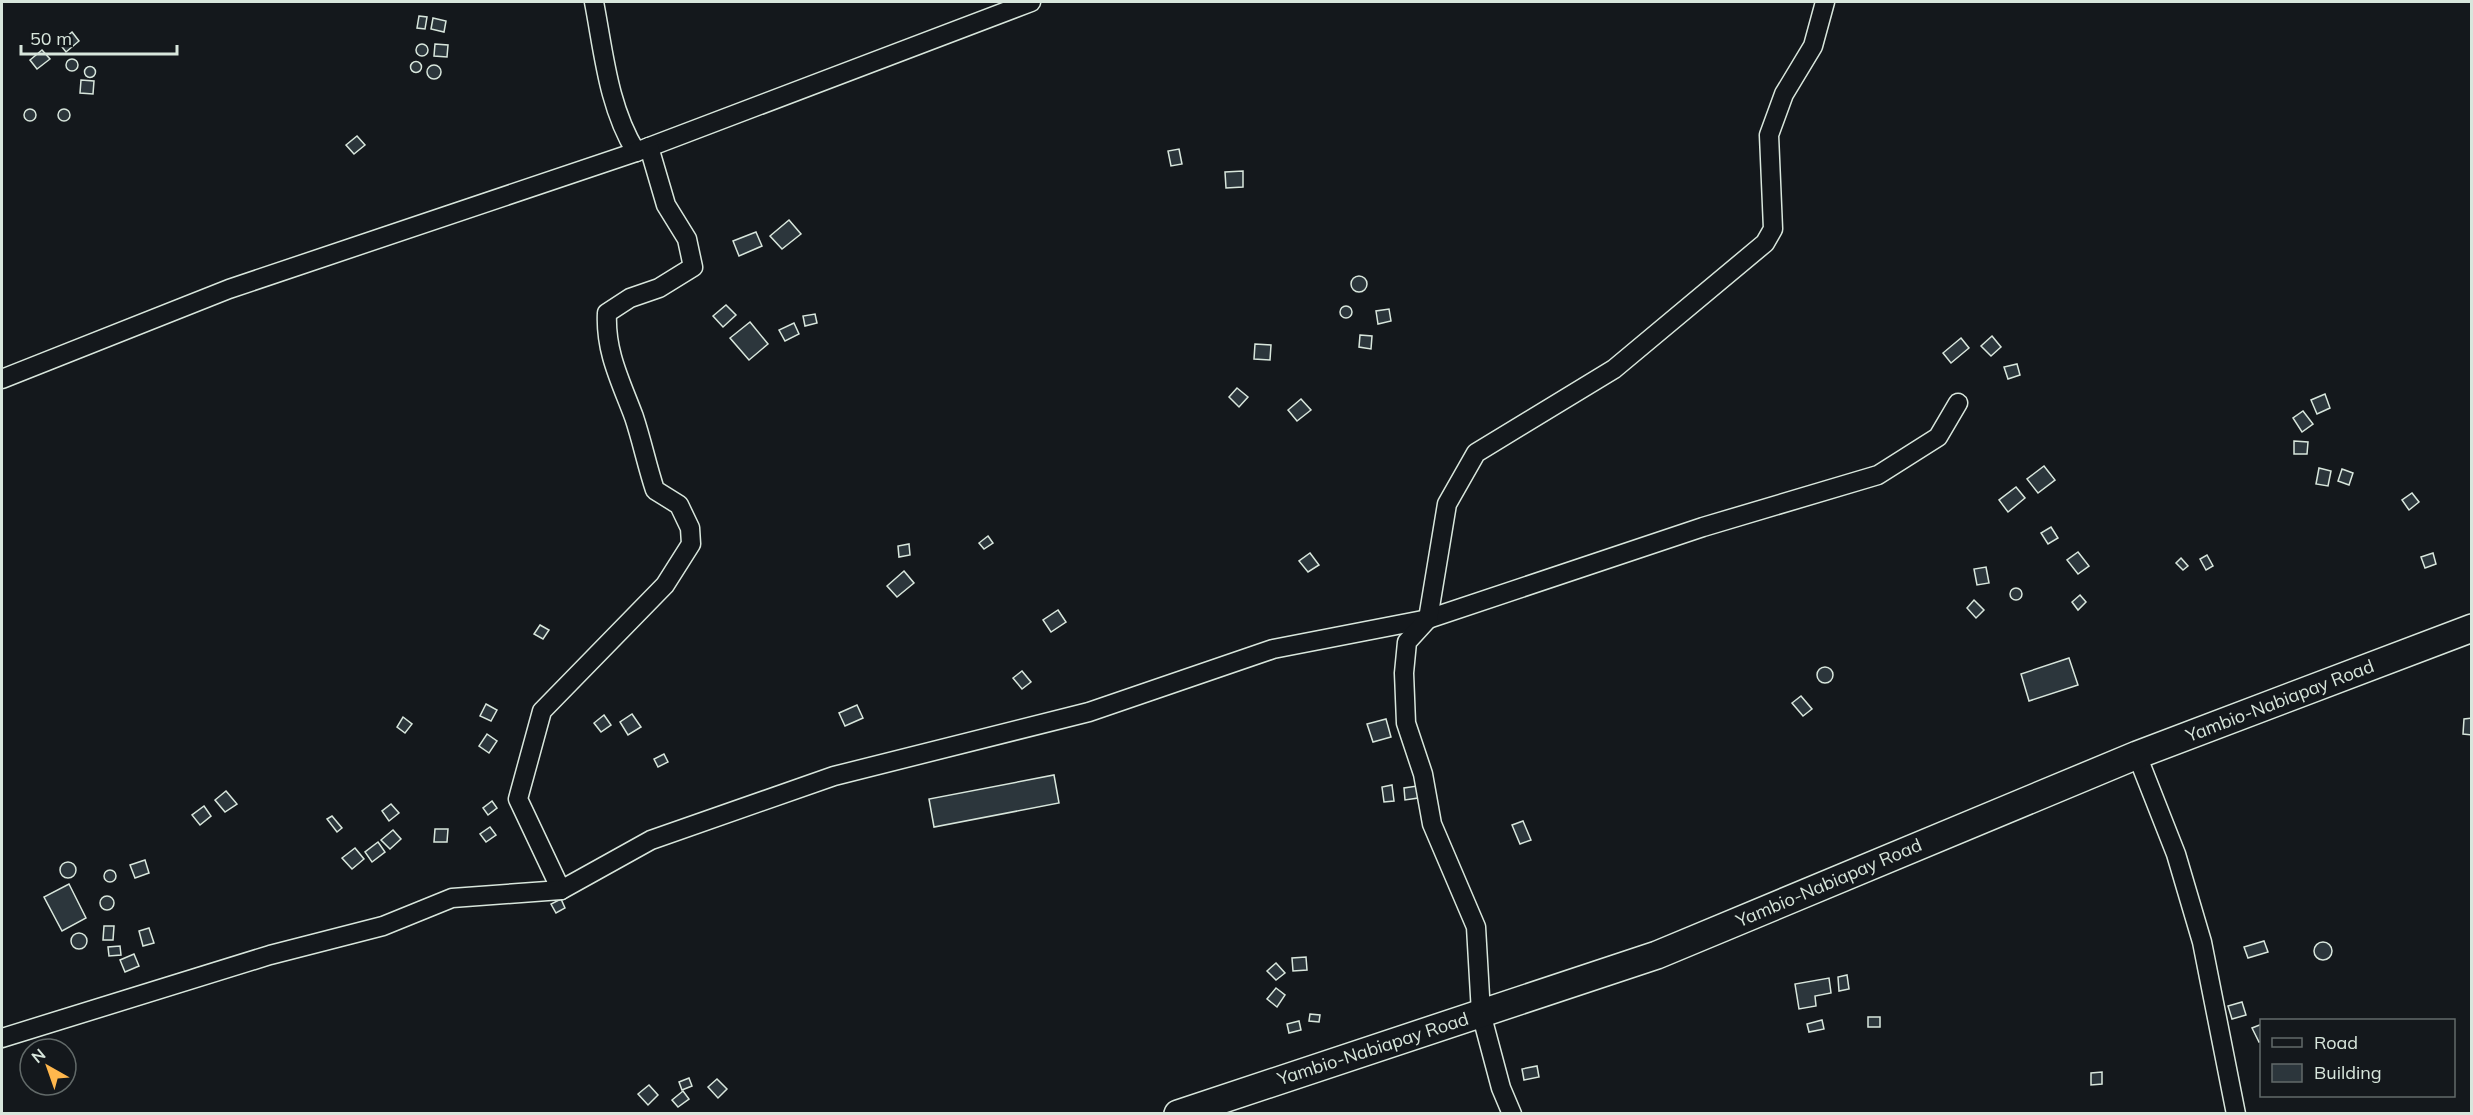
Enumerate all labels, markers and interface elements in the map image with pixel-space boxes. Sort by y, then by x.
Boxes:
scale bar [21,18,177,56]
text: 50 m [30,27,72,50]
street label: Yambio-Nabiapay Road [2182,654,2377,747]
street label: Yambio-Nabiapay Road [1732,833,1925,932]
street label: Yambio-Nabiapay Road [1273,1007,1471,1091]
legend [2260,1019,2455,1097]
text: Road [2314,1031,2358,1054]
north arrow [18,1037,78,1097]
text: N [27,1044,49,1067]
text: Building [2314,1061,2382,1084]

